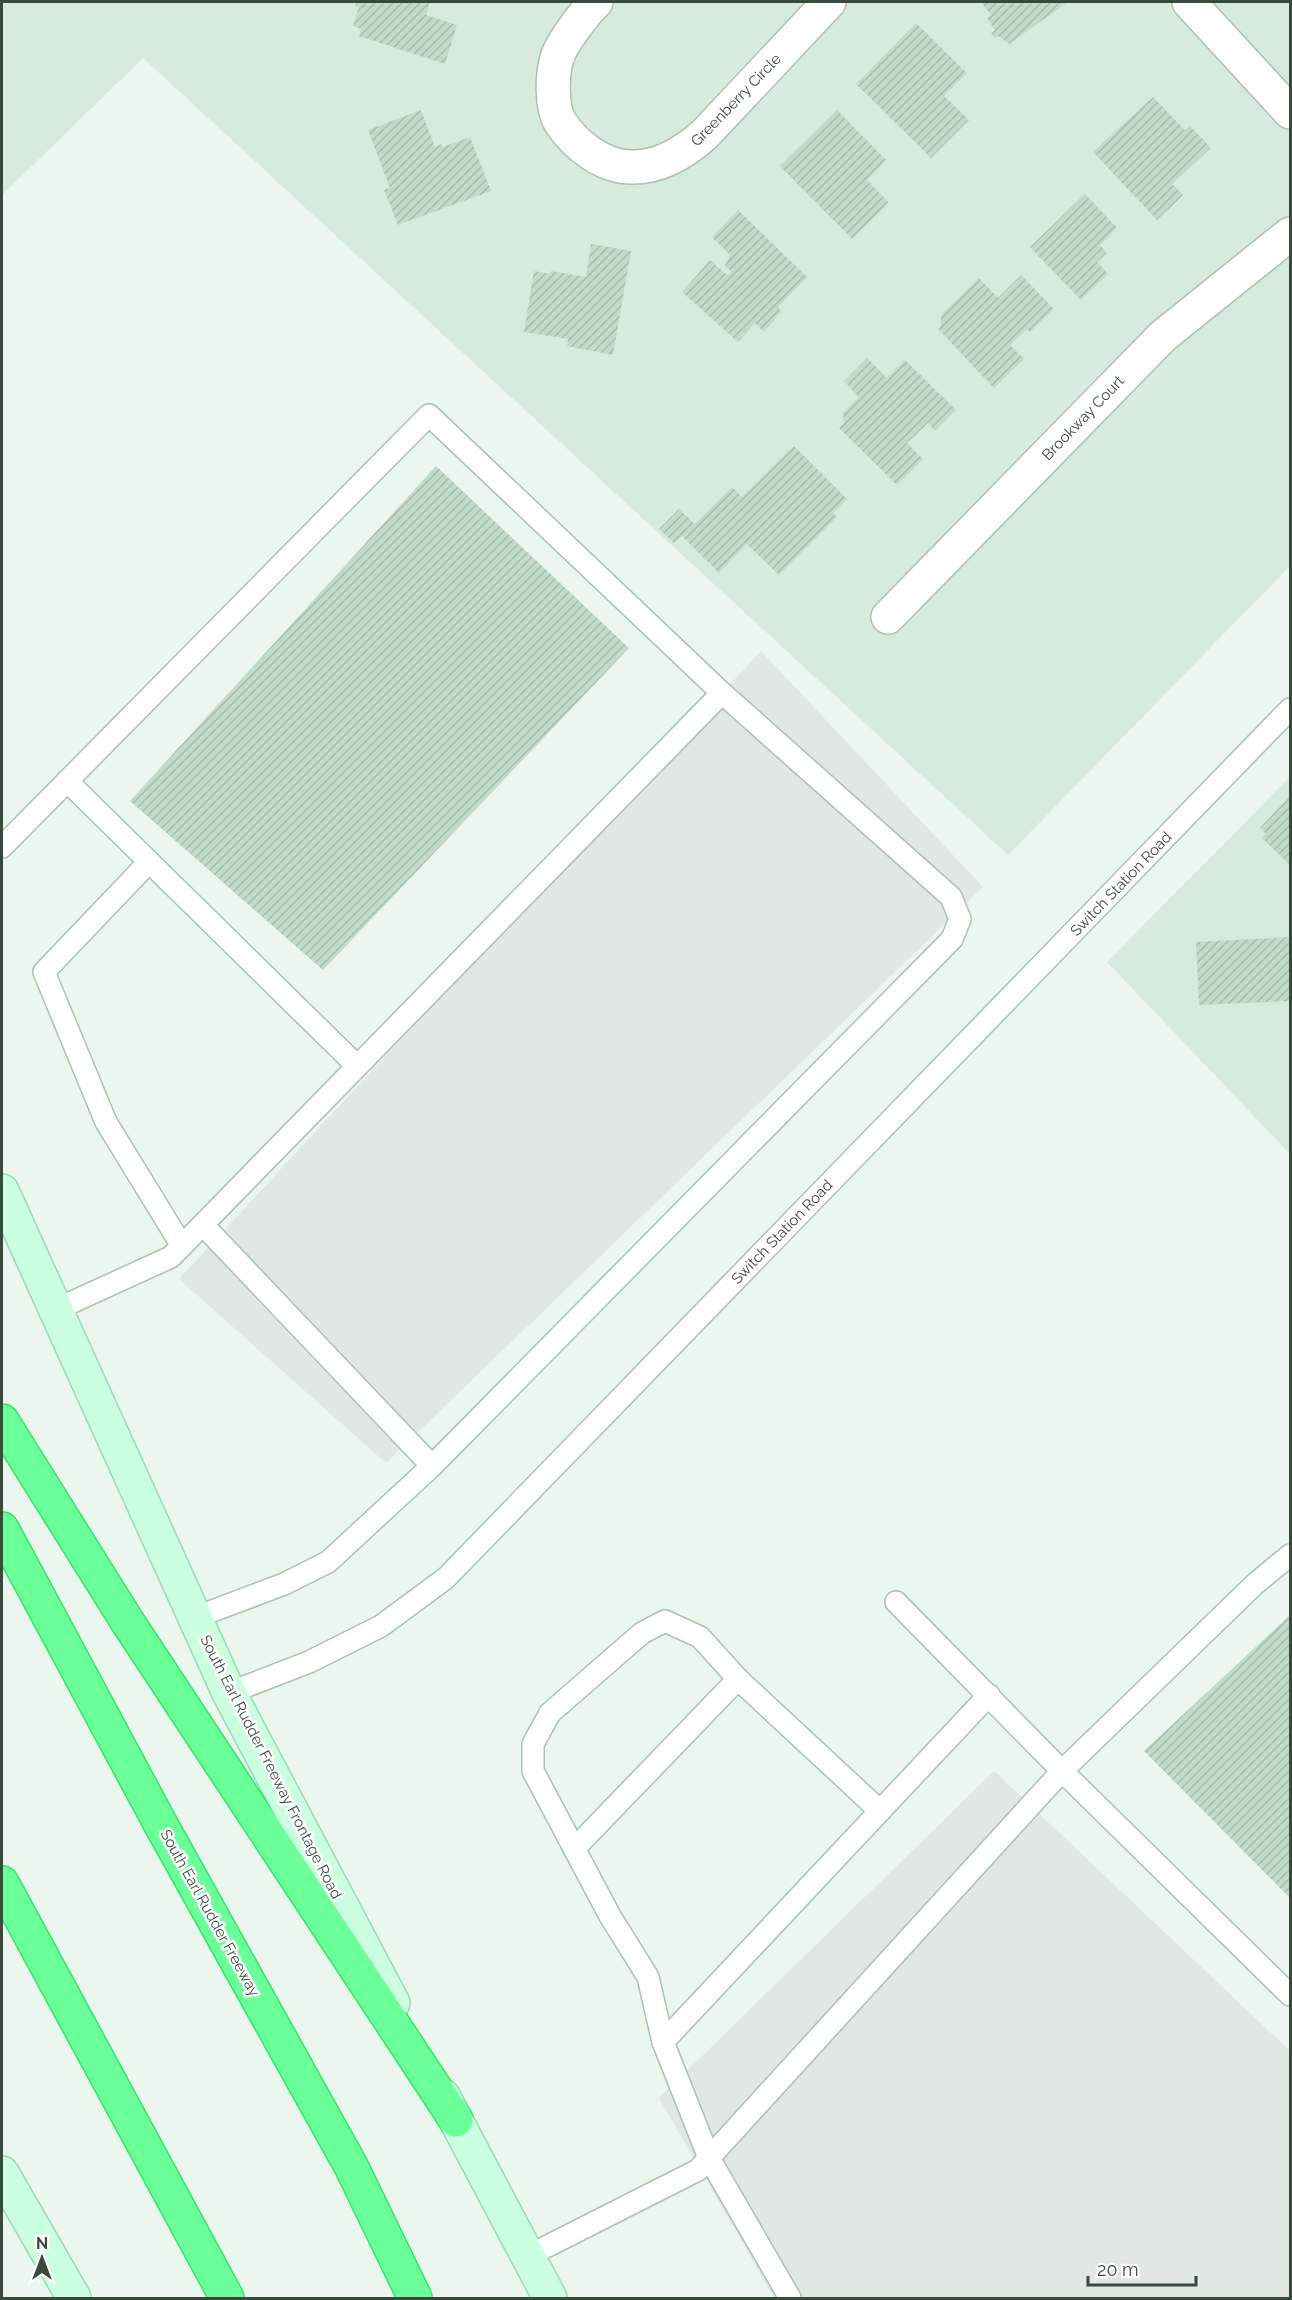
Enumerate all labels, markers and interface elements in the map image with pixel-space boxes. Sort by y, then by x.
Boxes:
street label: Greenberry Circle [687,50,785,150]
street label: Brookway Court [1038,372,1128,464]
street label: Switch Station Road [1067,828,1175,940]
street label: Switch Station Road [728,1176,836,1288]
street label: South Earl Rudder Freeway Frontage Road [196,1632,346,1902]
street label: South Earl Rudder Freeway [157,1826,263,2000]
north arrow [12,2228,72,2288]
text: N [36,2234,48,2253]
scale bar [1088,2249,1196,2287]
text: 20 m [1097,2259,1139,2280]

